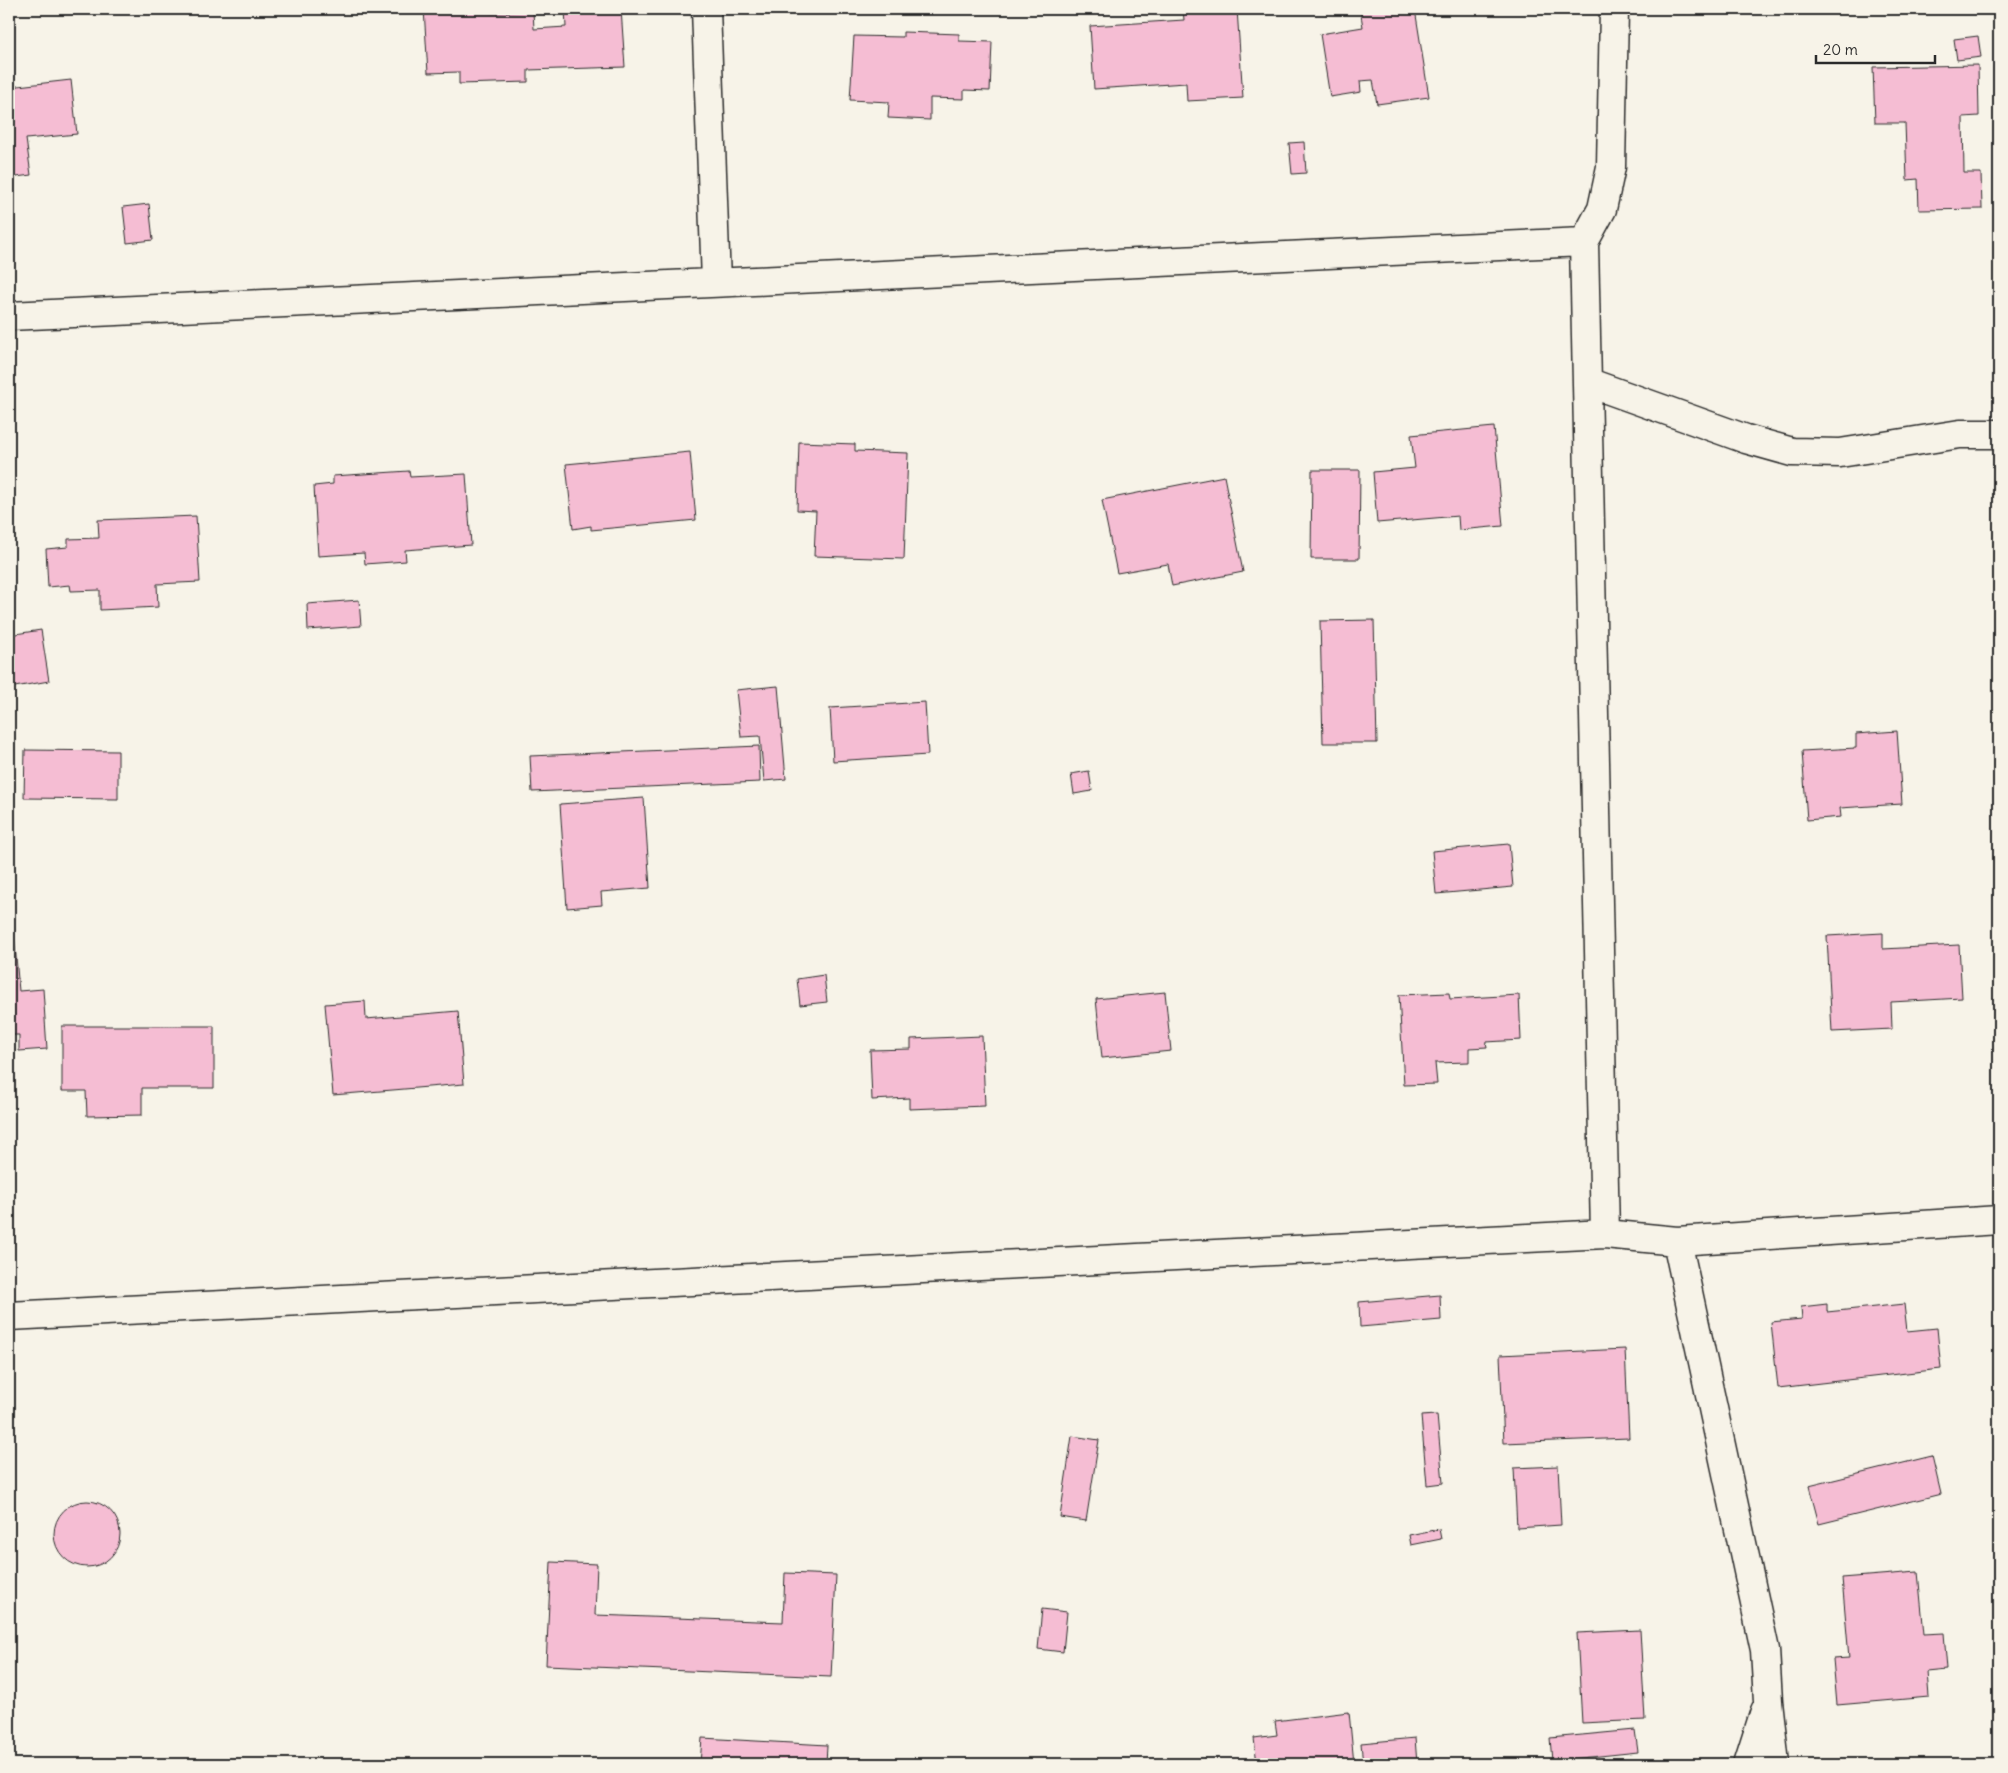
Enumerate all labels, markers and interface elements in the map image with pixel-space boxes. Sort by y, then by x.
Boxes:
scale bar [1816,32,1934,64]
text: 20 m [1823,40,1858,59]

